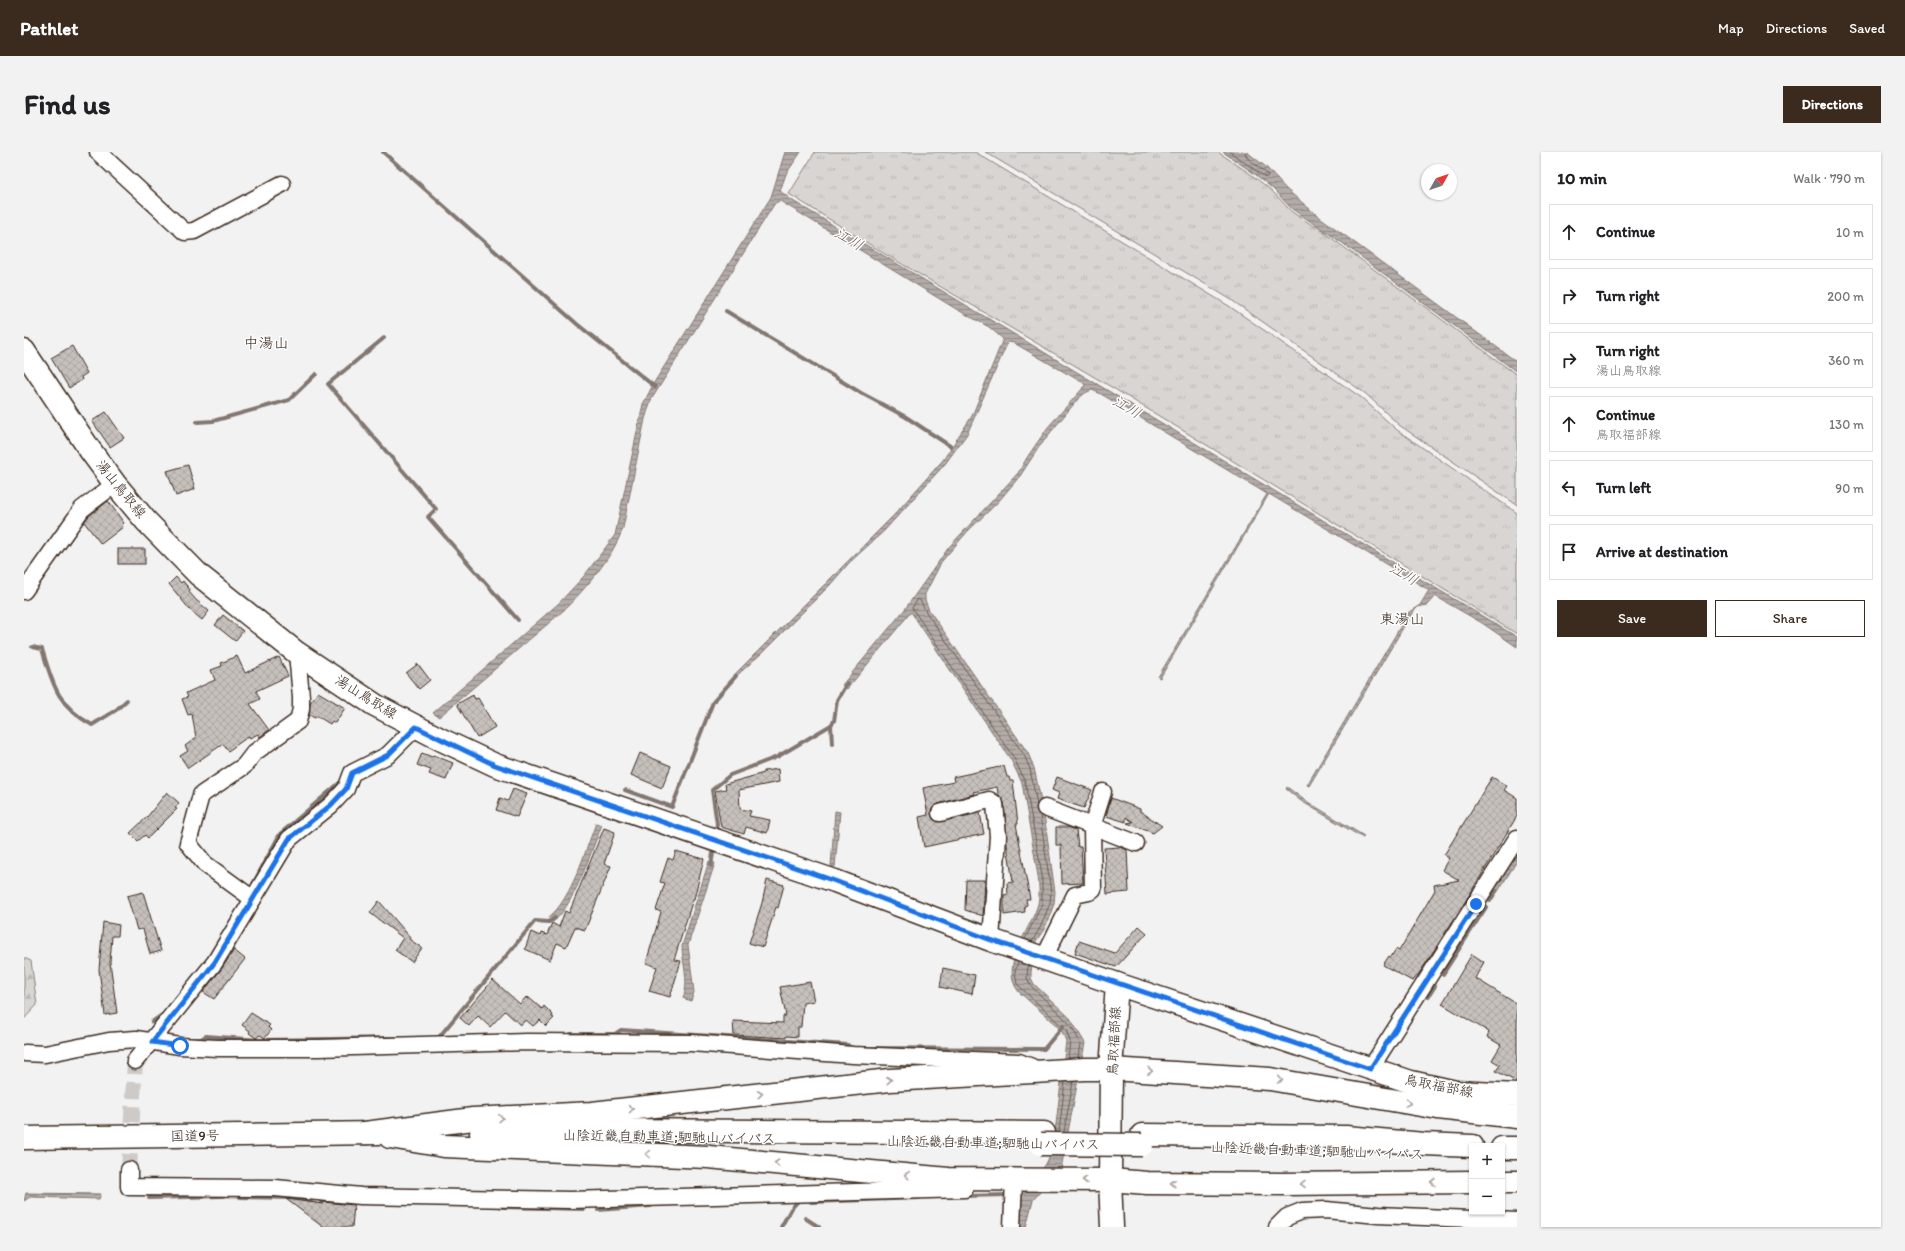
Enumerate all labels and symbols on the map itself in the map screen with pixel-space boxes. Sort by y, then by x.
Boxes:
north arrow [1421,164,1457,200]
water label: 江川 [832,224,866,254]
district label: 中湯山 [243,334,289,352]
water label: 江川 [1110,392,1144,422]
street label: 湯山鳥取線 [92,456,150,522]
water label: 江川 [1387,559,1421,589]
district label: 東湯山 [1379,610,1425,628]
street label: 湯山鳥取線 [332,671,400,723]
route end [1467,895,1485,913]
street label: 鳥取福部線 [1104,1006,1124,1076]
route start [171,1037,189,1055]
one-way arrow [1147,1067,1153,1076]
street label: 鳥取福部線 [1403,1071,1475,1101]
one-way arrow [886,1075,892,1084]
one-way arrow [1277,1075,1283,1084]
one-way arrow [757,1090,763,1099]
one-way arrow [1405,1098,1411,1107]
one-way arrow [628,1105,634,1114]
one-way arrow [498,1114,504,1122]
street label: 国道9号 [170,1127,220,1145]
street label: 山陰近畿自動車道;駟馳山バイパス [562,1127,776,1147]
street label: 山陰近畿自動車道;駟馳山バイパス [886,1133,1100,1153]
street label: 山陰近畿自動車道;駟馳山バイパス [1210,1139,1424,1163]
one-way arrow [645,1150,651,1159]
one-way arrow [774,1159,780,1168]
one-way arrow [904,1171,910,1180]
one-way arrow [1082,1176,1088,1184]
one-way arrow [1430,1178,1436,1186]
one-way arrow [1170,1179,1176,1187]
one-way arrow [1300,1180,1306,1188]

